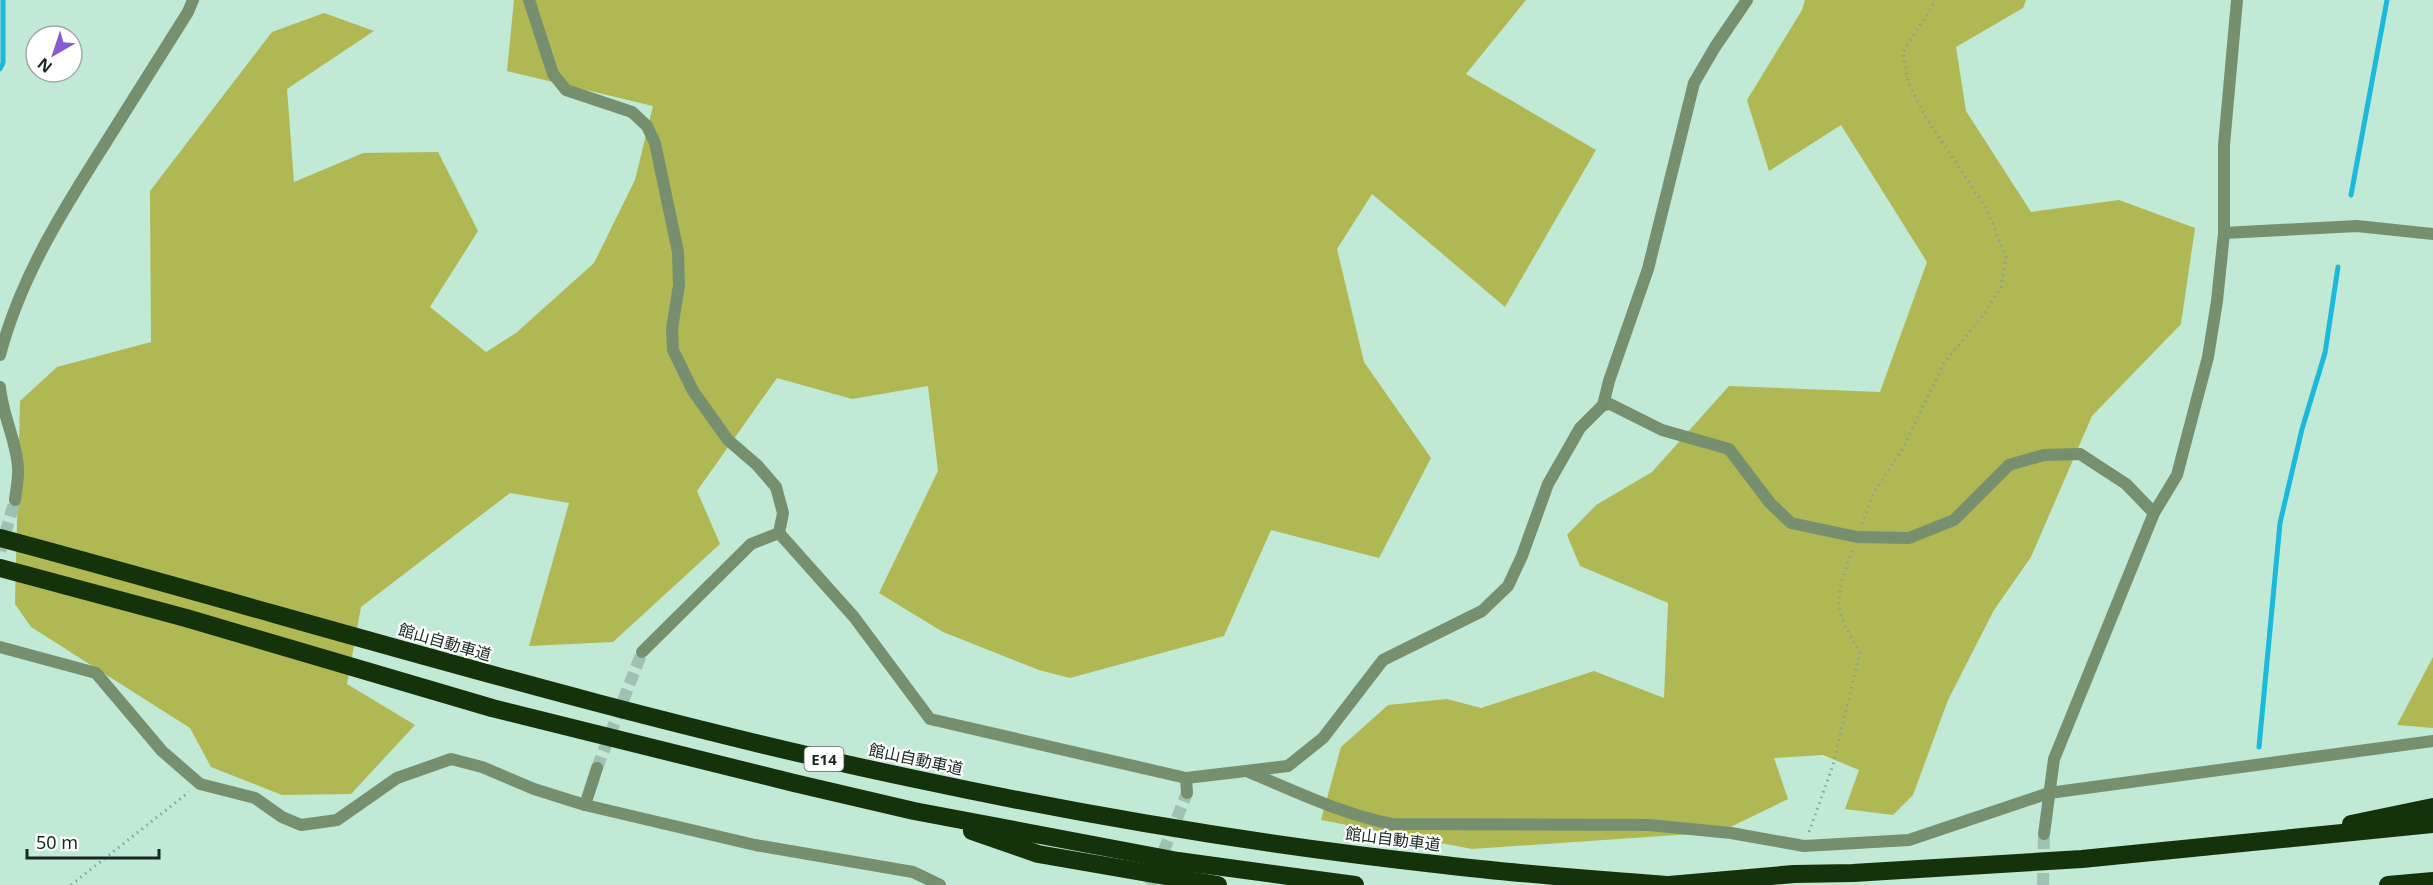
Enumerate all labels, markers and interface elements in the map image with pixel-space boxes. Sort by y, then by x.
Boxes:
north arrow [24,24,84,84]
text: N [33,53,57,78]
street label: 館山自動車道 [396,618,494,666]
street label: 館山自動車道 [867,738,965,780]
road number: E14 [804,747,844,771]
scale bar [27,822,159,860]
street label: 館山自動車道 [1344,822,1442,856]
text: 50 m [36,830,78,854]

